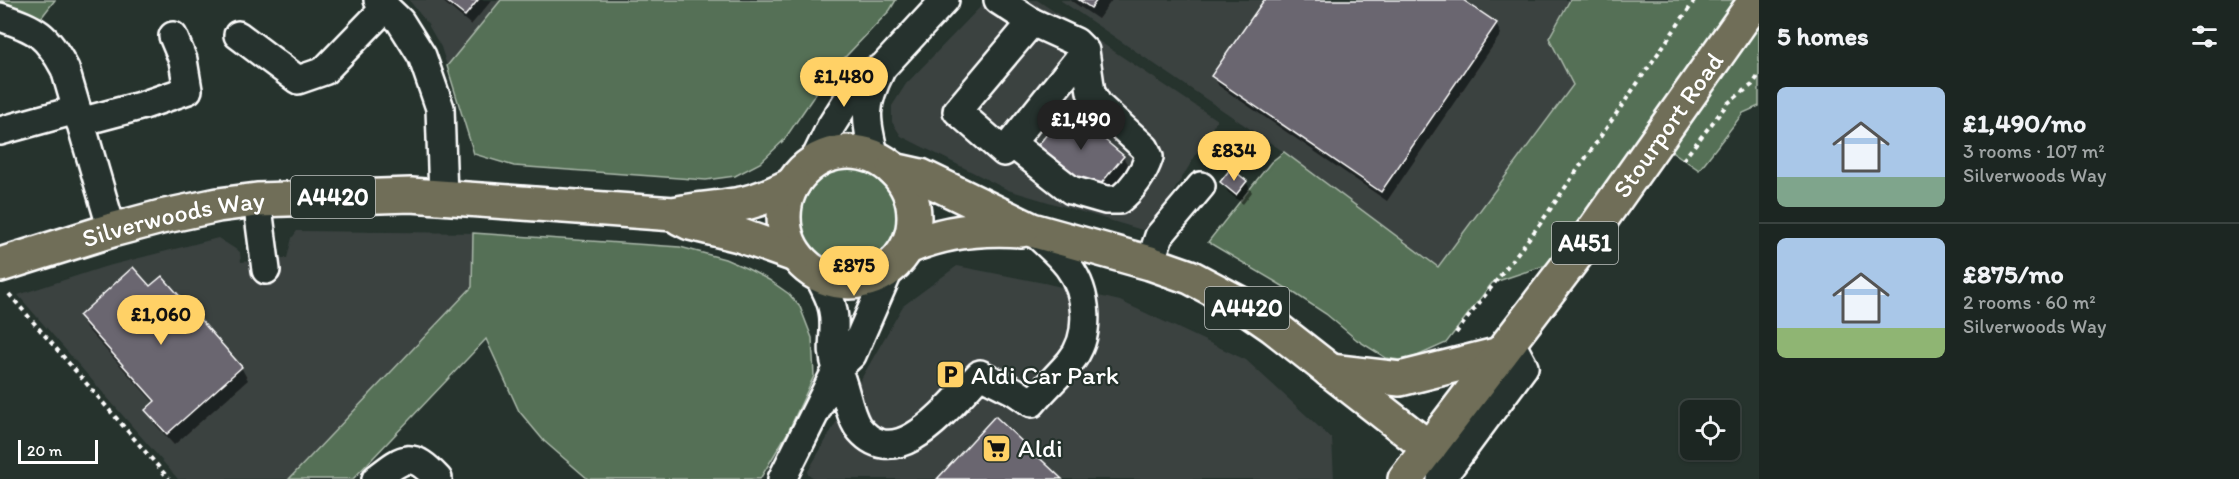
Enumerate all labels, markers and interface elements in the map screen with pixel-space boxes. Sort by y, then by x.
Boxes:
text: 5 homes [1777,20,1869,52]
icon: filters [2188,20,2221,53]
street label: Stourport Road [1606,46,1730,204]
pin: £1,480 [795,57,893,108]
text: £1,480 [814,64,874,88]
pin: £1,490 [1032,100,1130,151]
text: £1,490 [1051,107,1111,131]
text: £1,490/mo [1963,107,2086,139]
icon: home [1825,111,1897,183]
pin: £834 [1198,131,1270,182]
text: £834 [1212,138,1256,162]
text: 3 rooms · 107 m² [1963,139,2105,163]
text: Silverwoods Way [1963,163,2106,187]
road number: A4420 [291,176,375,218]
street label: Silverwoods Way [78,184,265,254]
road number: A451 [1552,222,1618,264]
pin: £875 [818,246,890,297]
text: £875 [833,253,875,277]
text: £875/mo [1963,258,2064,290]
icon: home [1825,262,1897,334]
road number: A4420 [1205,287,1289,329]
text: 2 rooms · 60 m² [1963,290,2096,314]
pin: £1,060 [112,295,210,346]
text: £1,060 [131,302,191,326]
text: Silverwoods Way [1963,314,2106,338]
parking icon: Aldi Car Park [934,359,966,391]
place label: Aldi Car Park [971,359,1119,391]
map controls [1680,400,1740,460]
button: locate [1680,400,1740,460]
supermarket icon: Aldi [981,432,1013,464]
place label: Aldi [1018,432,1063,464]
scale bar [18,437,98,464]
text: 20 m [27,441,62,460]

